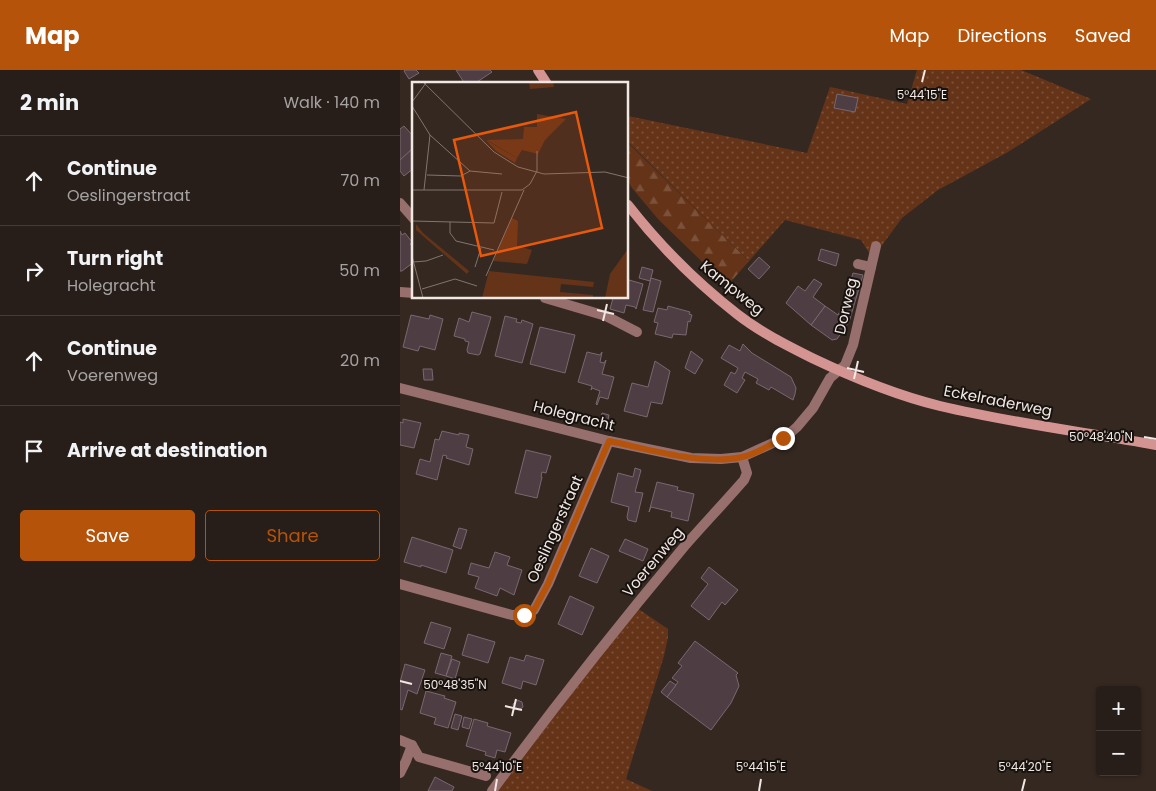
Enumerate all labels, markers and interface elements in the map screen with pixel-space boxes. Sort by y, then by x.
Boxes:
text: Map [25,19,80,52]
text: Map [890,23,929,48]
text: Directions [957,23,1047,48]
text: Saved [1075,23,1131,48]
inset map [412,82,629,299]
text: 5°44'15"E [897,86,947,103]
text: 2 min [20,88,79,117]
text: Walk · 140 m [283,91,380,114]
text: Continue [67,155,157,182]
icon: ahead [20,167,48,195]
text: 70 m [340,169,380,192]
text: Oeslingerstraat [67,184,190,207]
text: Turn right [67,245,163,272]
street label: Kampweg [696,255,769,320]
icon: right [20,257,48,285]
text: 50 m [339,259,380,282]
text: Holegracht [67,274,156,297]
street label: Dorweg [829,275,862,336]
text: Continue [67,335,157,362]
icon: ahead [20,347,48,375]
text: 20 m [340,349,380,372]
text: Voerenweg [67,364,158,387]
street label: Eckelraderweg [942,380,1054,421]
street label: Holegracht [531,395,617,436]
route end [772,427,795,450]
text: 50°48'40"N [1069,428,1133,445]
icon: arrive [20,437,48,465]
text: Arrive at destination [67,437,268,464]
street label: Oeslingerstraat [521,472,588,586]
button: Save [20,510,195,561]
button: Share [205,510,380,561]
street label: Voerenweg [617,522,688,601]
route start [513,604,536,627]
text: 50°48'35"N [423,676,487,693]
map controls [1096,686,1141,776]
button: + [1096,686,1141,731]
button: − [1096,731,1141,776]
text: 5°44'10"E [472,758,522,775]
text: 5°44'15"E [736,758,786,775]
text: 5°44'20"E [998,758,1052,775]

